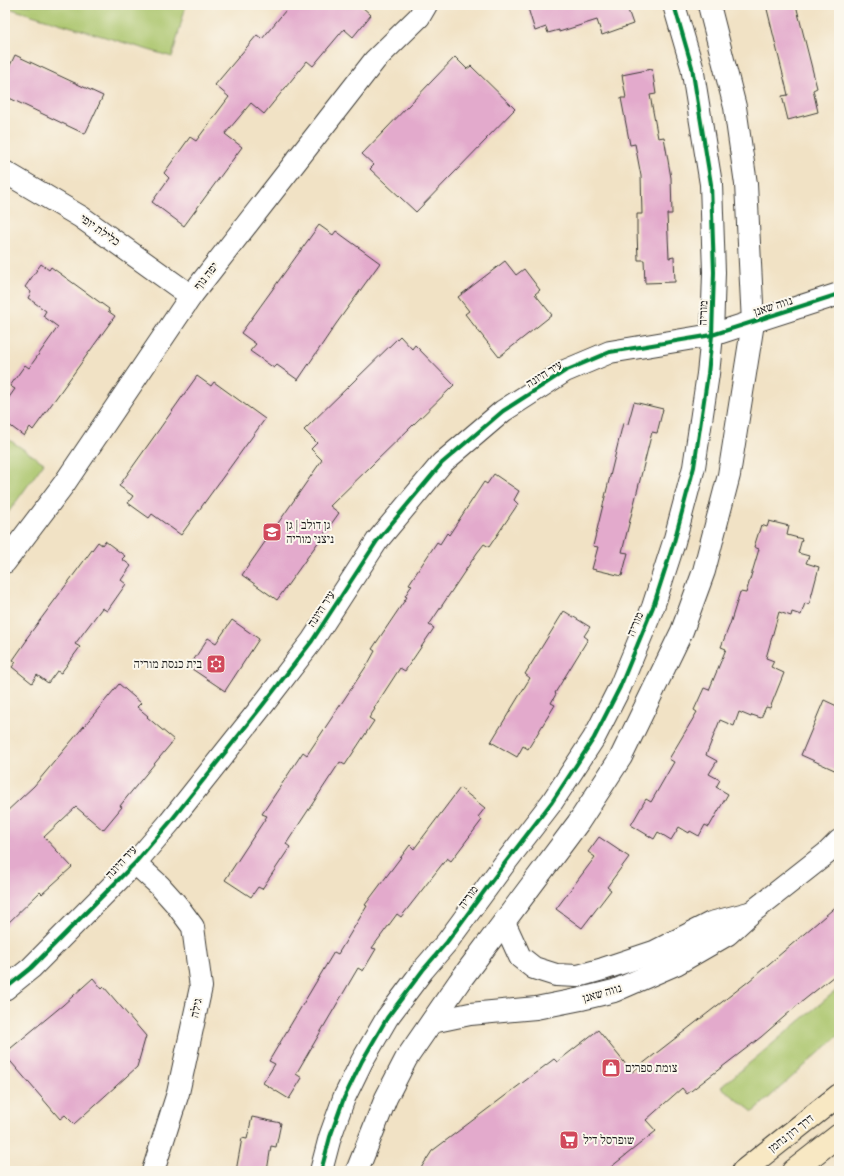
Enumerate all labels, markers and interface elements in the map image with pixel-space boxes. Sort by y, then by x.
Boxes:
street label: כלילת יופי [77,211,123,249]
street label: יפה נוף [191,259,221,293]
street label: נווה שאנן [752,293,794,319]
street label: מוריה [696,300,710,326]
street label: עיר היונה [523,357,565,391]
place label: גן דולב | גן ניצני מוריה [286,518,334,546]
school or university icon: גן דולב | גן ניצני מוריה [261,521,283,543]
street label: עיר היונה [304,588,338,630]
street label: מוריה [624,610,646,638]
synagogue icon: בית כנסת מוריה [205,653,227,675]
place label: בית כנסת מוריה [134,657,202,671]
street label: עיר היונה [102,842,140,881]
street label: מוריה [455,883,481,911]
street label: נווה שאנן [581,981,623,1005]
street label: גילה [187,997,205,1019]
shop icon: צומת ספרים [600,1057,622,1079]
place label: צומת ספרים [625,1061,678,1075]
street label: דרך רון נחמן [766,1111,816,1155]
supermarket icon: שופרסל דיל [558,1129,580,1151]
place label: שופרסל דיל [583,1133,634,1147]

